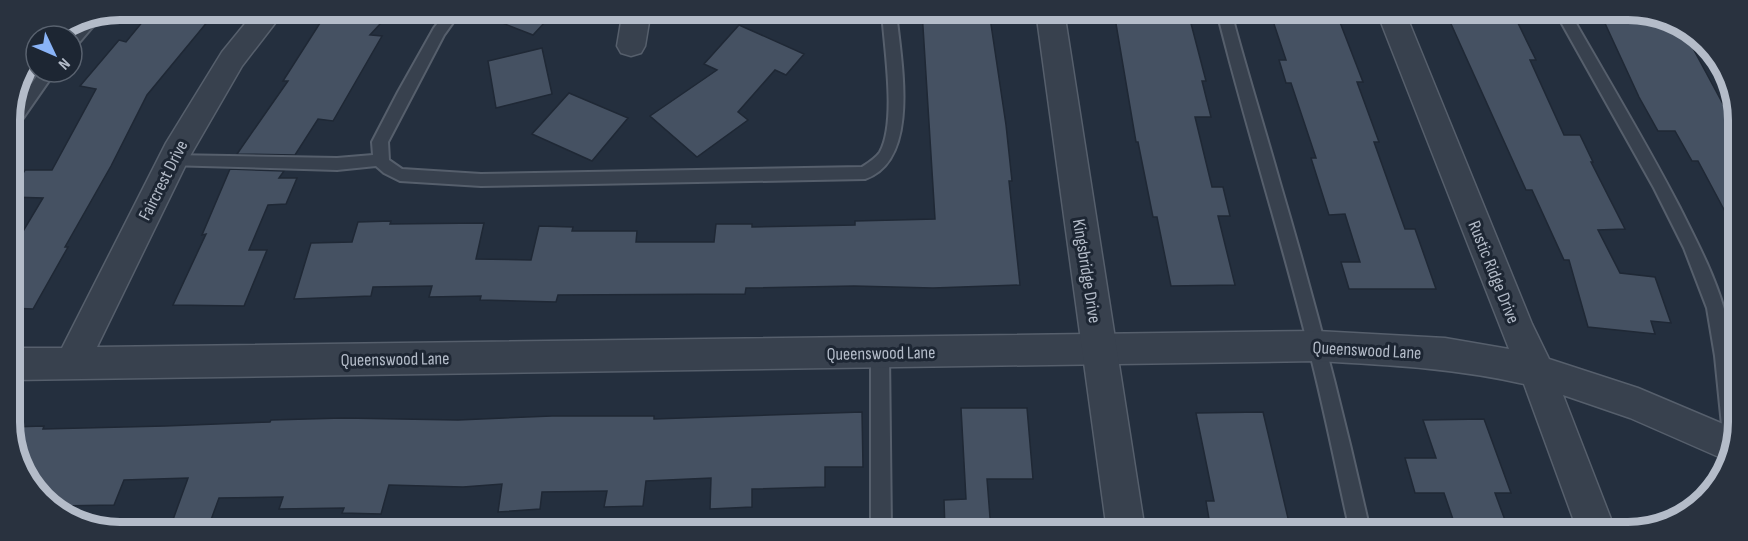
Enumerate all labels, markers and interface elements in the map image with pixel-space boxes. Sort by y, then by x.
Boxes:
north arrow [24,24,84,84]
text: N [54,54,74,73]
street label: Faircrest Drive [134,137,193,224]
street label: Kingsbridge Drive [1068,218,1105,325]
street label: Rustic Ridge Drive [1463,218,1524,327]
street label: Queenswood Lane [1312,337,1422,364]
street label: Queenswood Lane [826,342,936,365]
street label: Queenswood Lane [340,348,450,371]

